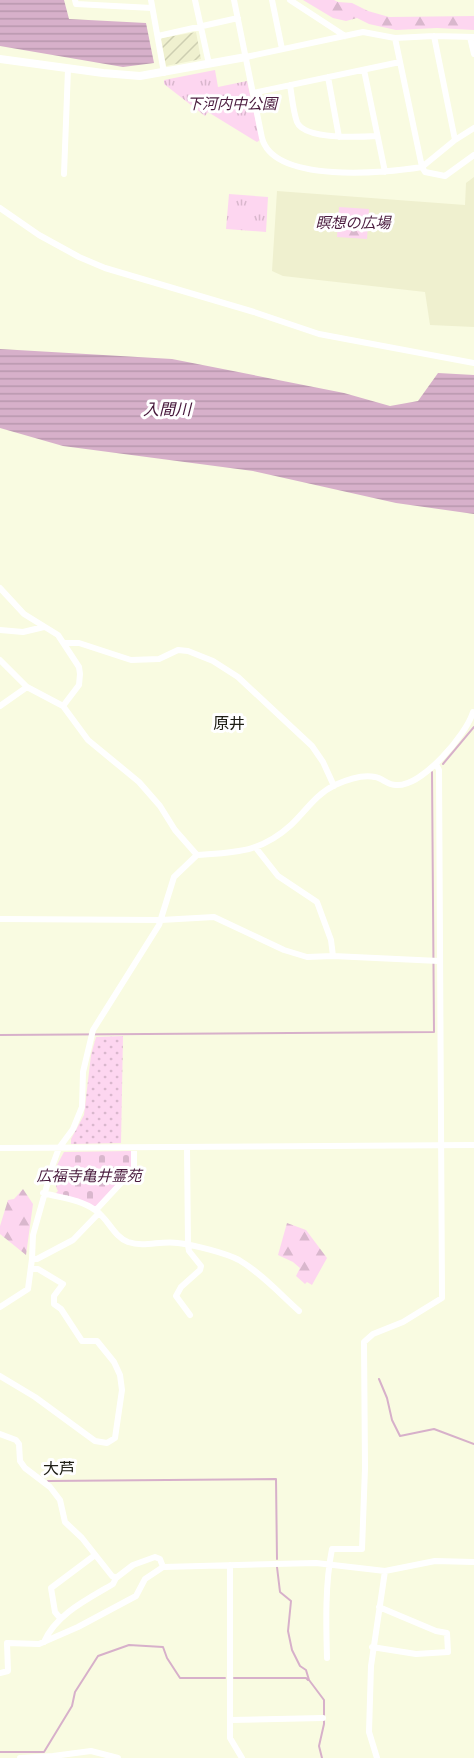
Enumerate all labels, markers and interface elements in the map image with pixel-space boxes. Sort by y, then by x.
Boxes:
park label: 下河内中公園 [187,96,279,112]
park label: 瞑想の広場 [315,215,392,231]
water label: 入間川 [143,401,193,418]
district label: 原井 [213,715,245,732]
park label: 広福寺亀井霊苑 [36,1168,143,1184]
district label: 大芦 [43,1460,75,1477]

